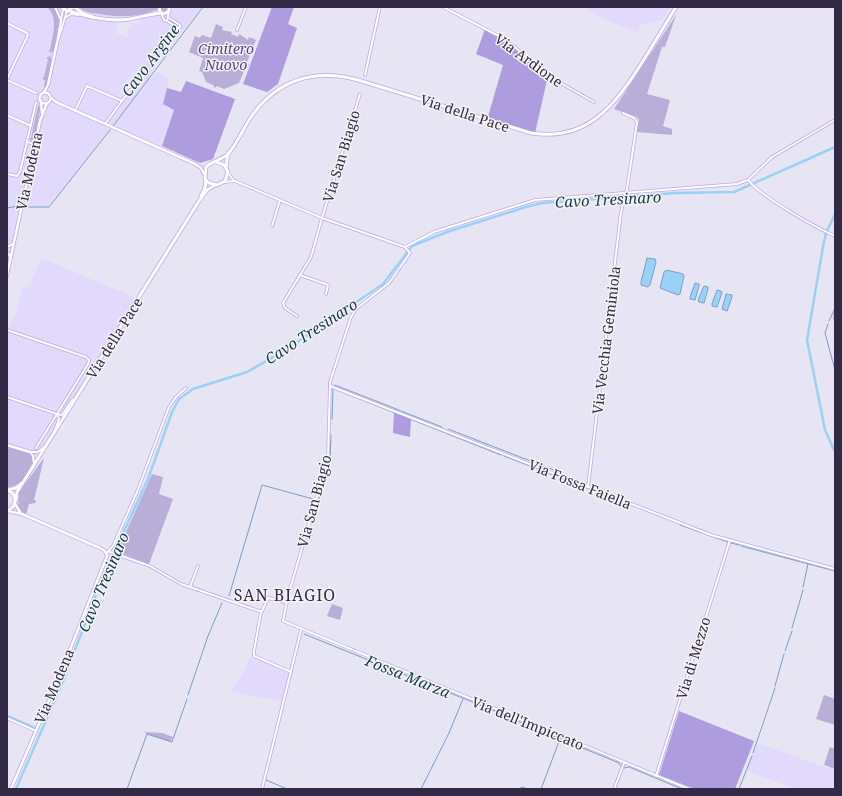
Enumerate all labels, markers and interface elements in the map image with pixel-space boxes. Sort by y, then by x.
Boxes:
water label: Cavo Argine [116,19,184,100]
street label: Via Ardione [491,29,567,91]
park label: Cimitero Nuovo [198,39,254,74]
street label: Via della Pace [418,90,512,136]
street label: Via San Biagio [318,108,364,204]
street label: Via Modena [11,130,47,212]
water label: Cavo Tresinaro [554,186,662,212]
street label: Via Vecchia Geminiola [587,265,625,415]
street label: Via della Pace [81,294,147,382]
water label: Cavo Tresinaro [261,294,361,368]
street label: Via San Biagio [292,453,336,549]
street label: Via Fossa Faiella [526,455,634,513]
water label: Cavo Tresinaro [73,529,133,635]
district label: SAN BIAGIO [234,584,336,606]
street label: Via di Mezzo [671,614,715,702]
street label: Via Modena [30,646,78,726]
water label: Fossa Marza [362,650,454,702]
street label: Via dell'Impiccato [469,692,587,754]

